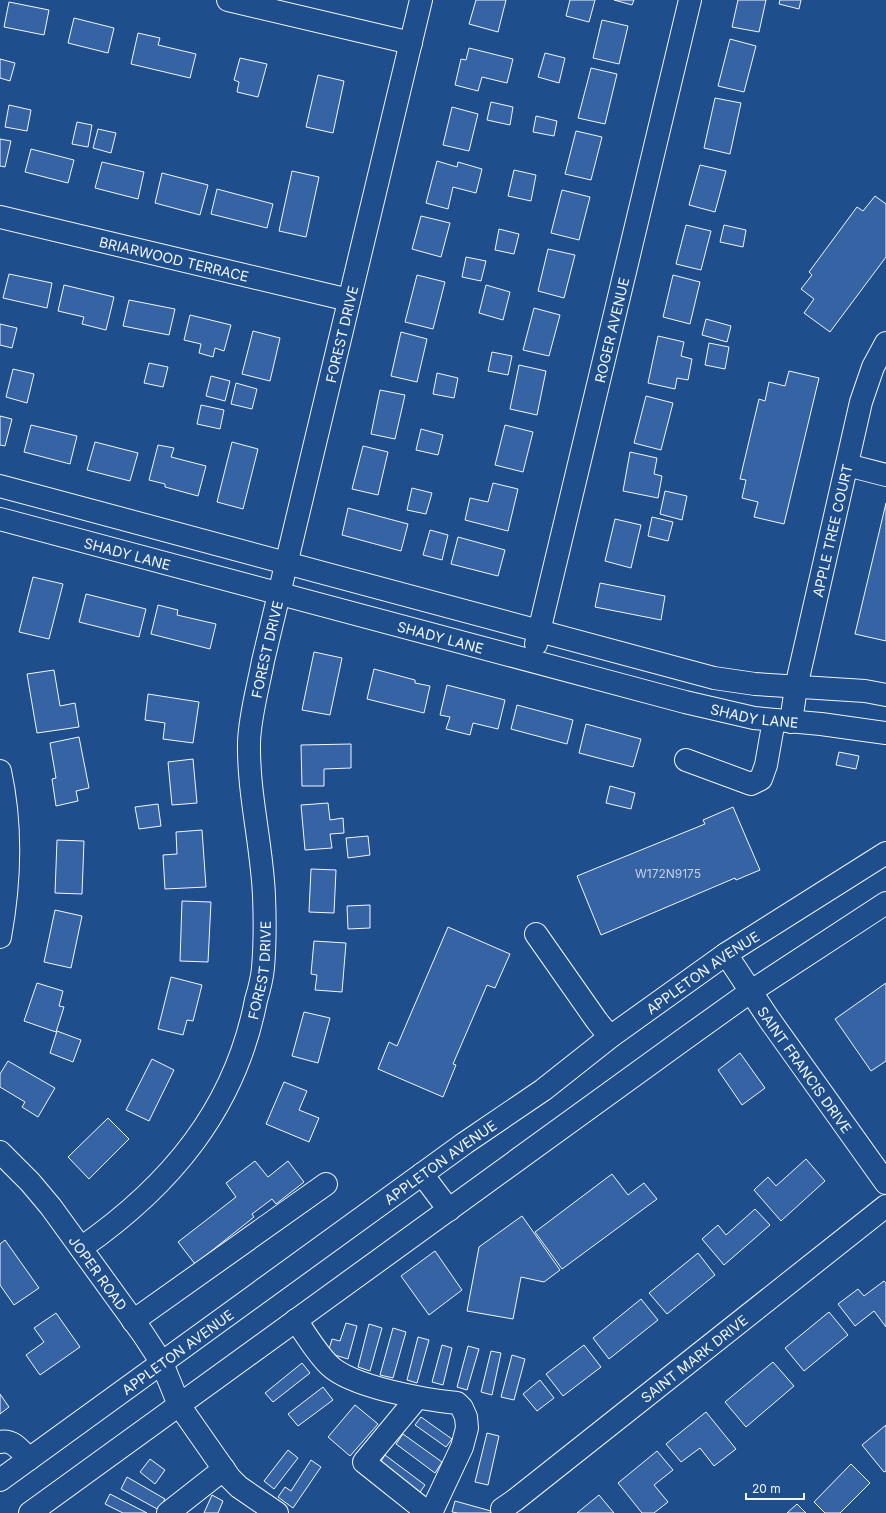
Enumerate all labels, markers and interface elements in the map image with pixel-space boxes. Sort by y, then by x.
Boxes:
street label: BRIARWOOD TERRACE [98,232,251,284]
street label: ROGER AVENUE [590,275,632,384]
street label: FOREST DRIVE [321,284,361,384]
street label: APPLE TREE COURT [808,462,855,599]
street label: SHADY LANE [82,533,173,573]
street label: FOREST DRIVE [247,599,286,699]
street label: SHADY LANE [395,617,486,656]
street label: SHADY LANE [709,700,799,730]
house number: W172N9175 [635,866,701,881]
street label: FOREST DRIVE [244,921,273,1021]
street label: APPLETON AVENUE [642,927,762,1017]
street label: SAINT FRANCIS DRIVE [754,1003,856,1136]
street label: APPLETON AVENUE [380,1116,499,1208]
street label: JOPER ROAD [66,1232,131,1313]
street label: APPLETON AVENUE [118,1305,237,1398]
street label: SAINT MARK DRIVE [637,1311,751,1406]
scale bar [746,1475,804,1501]
text: 20 m [752,1481,781,1496]

